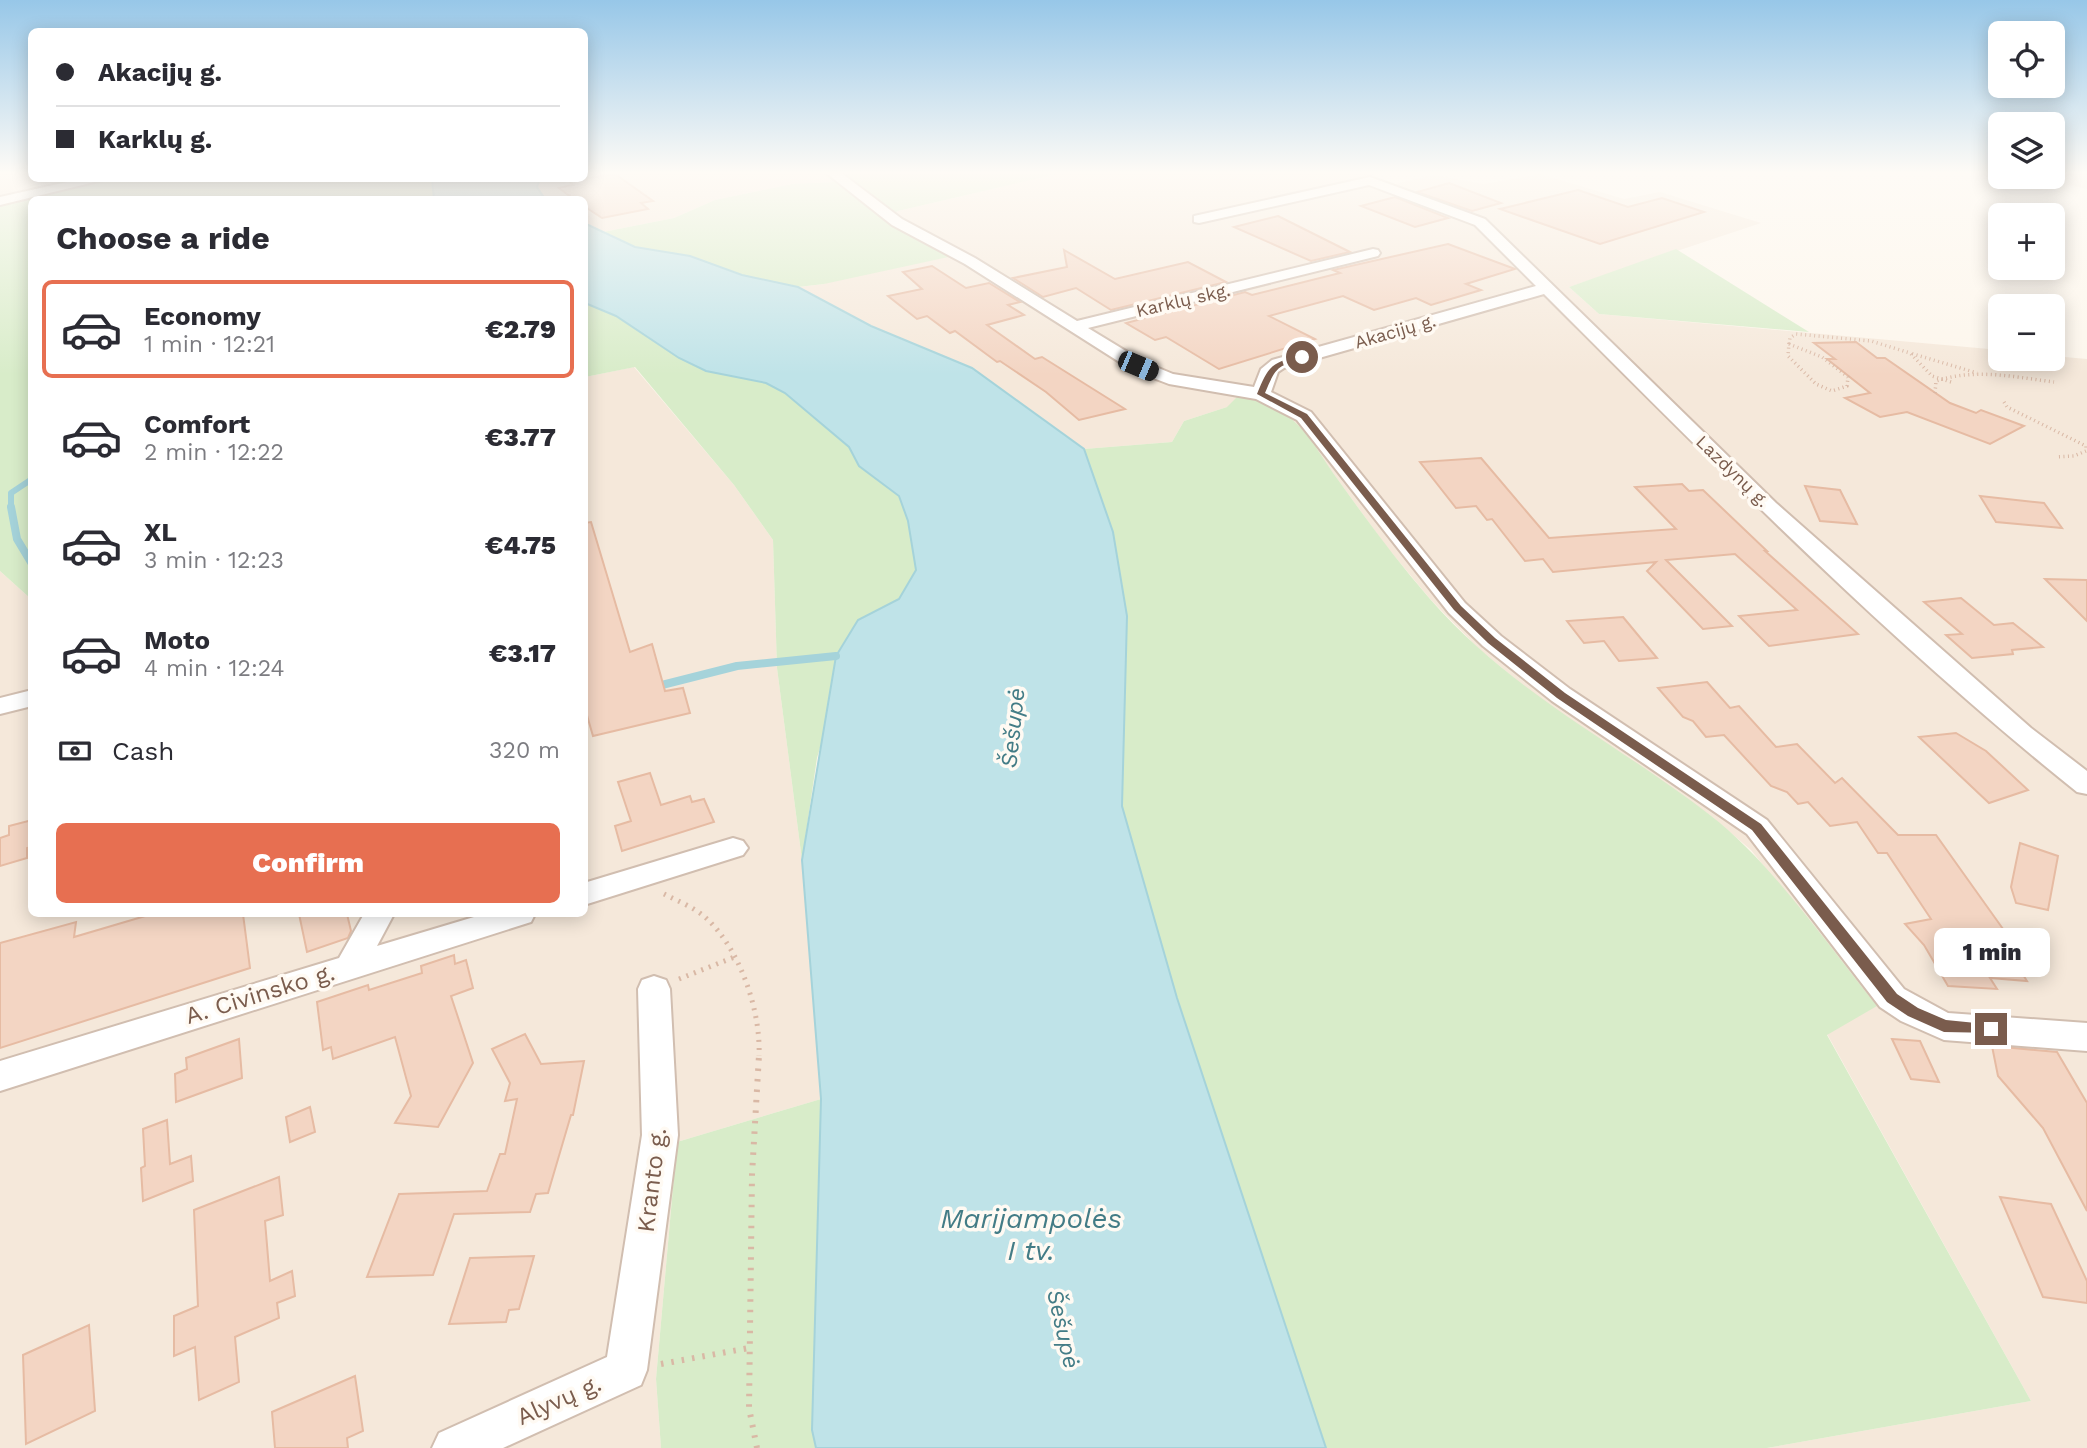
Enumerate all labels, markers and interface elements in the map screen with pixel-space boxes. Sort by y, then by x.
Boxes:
map controls [1988,21,2065,371]
button: locate [1988,21,2065,98]
text: Akacijų g. [98,57,222,87]
button: layers [1988,112,2065,189]
text: Karklų g. [98,124,212,154]
button: + [1988,203,2065,280]
text: Choose a ride [56,219,270,257]
street label: Karklų skg. [1134,279,1232,321]
button: − [1988,294,2065,371]
icon: car [60,298,123,361]
text: Economy [144,301,261,331]
street label: Akacijų g. [1352,309,1438,353]
text: €2.79 [485,314,556,344]
text: 1 min · 12:21 [144,331,275,358]
route start [1286,341,1318,373]
car [1115,348,1162,384]
icon: car [60,406,123,469]
text: Comfort [144,409,250,439]
text: €3.77 [485,422,556,452]
street label: Lazdynų g. [1692,431,1774,511]
text: 2 min · 12:22 [144,439,284,466]
icon: car [60,514,123,577]
text: XL [144,517,177,547]
text: €4.75 [485,530,556,560]
text: 3 min · 12:23 [144,547,284,574]
icon: car [60,622,123,685]
text: Moto [144,625,210,655]
text: €3.17 [489,638,556,668]
text: 4 min · 12:24 [144,655,285,682]
water label: Šešupė [994,686,1031,769]
icon: cash [56,732,94,770]
text: Cash [112,736,174,766]
text: 320 m [489,737,560,764]
button: Confirm [56,823,560,903]
callout: 1 min [1933,928,2049,976]
text: 1 min [1962,939,2022,966]
street label: A. Civinsko g. [182,958,338,1030]
route end [1975,1013,2007,1045]
street label: Kranto g. [632,1126,672,1234]
water label: Marijampolės I tv. [940,1202,1122,1267]
water label: Šešupė [1041,1287,1086,1371]
street label: Alyvų g. [512,1369,606,1431]

